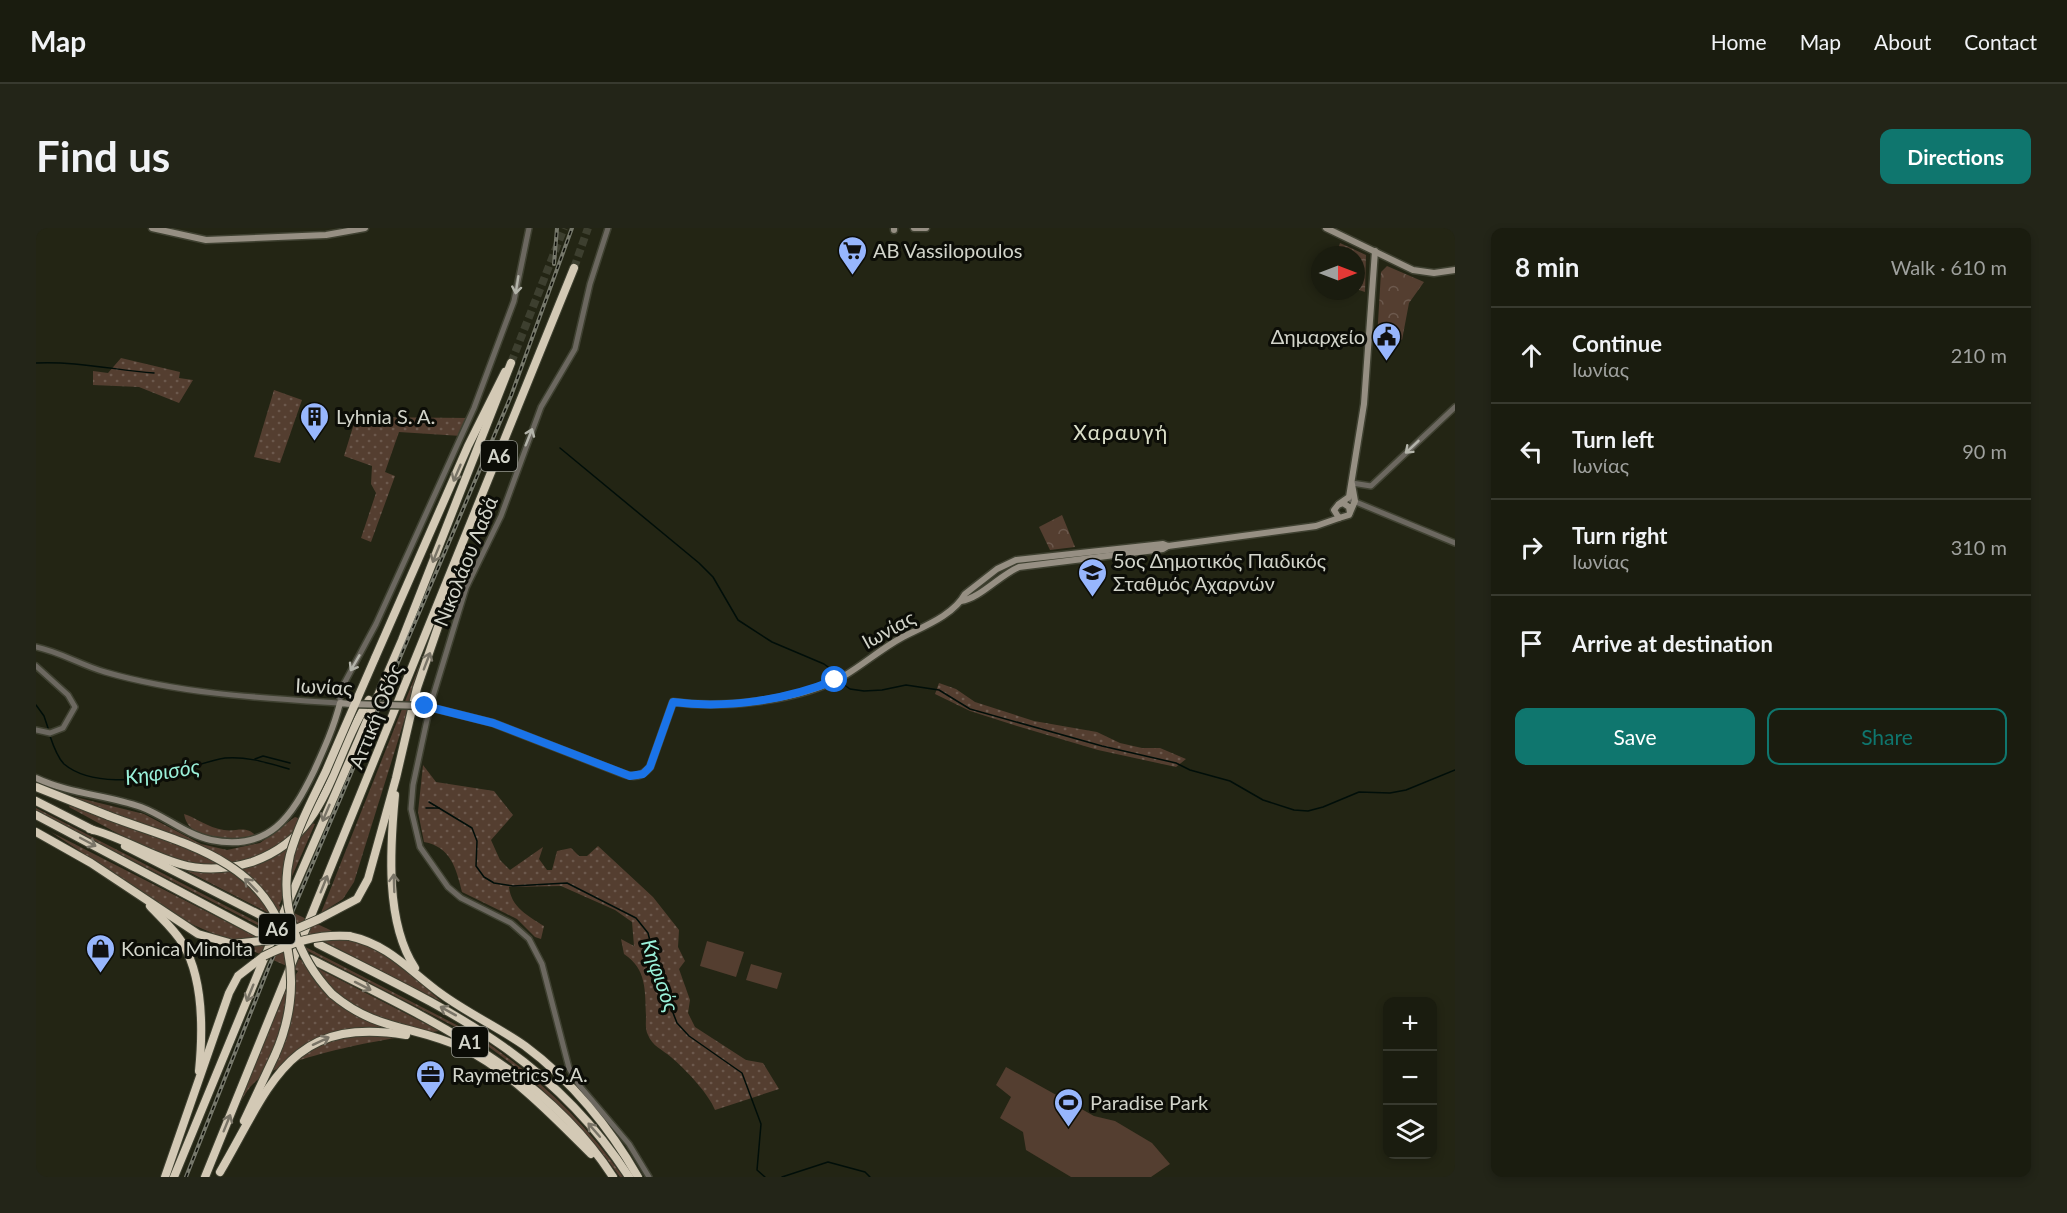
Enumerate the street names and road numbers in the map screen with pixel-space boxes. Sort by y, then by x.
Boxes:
road number: Α6 [481,441,517,471]
street label: Νικολάου Λαδά [428,492,502,630]
street label: Ιωνίας [857,605,919,653]
street label: Αττική Οδός [343,660,407,772]
street label: Ιωνίας [295,673,353,699]
road number: Α6 [259,914,295,944]
road number: Α1 [452,1027,488,1057]

